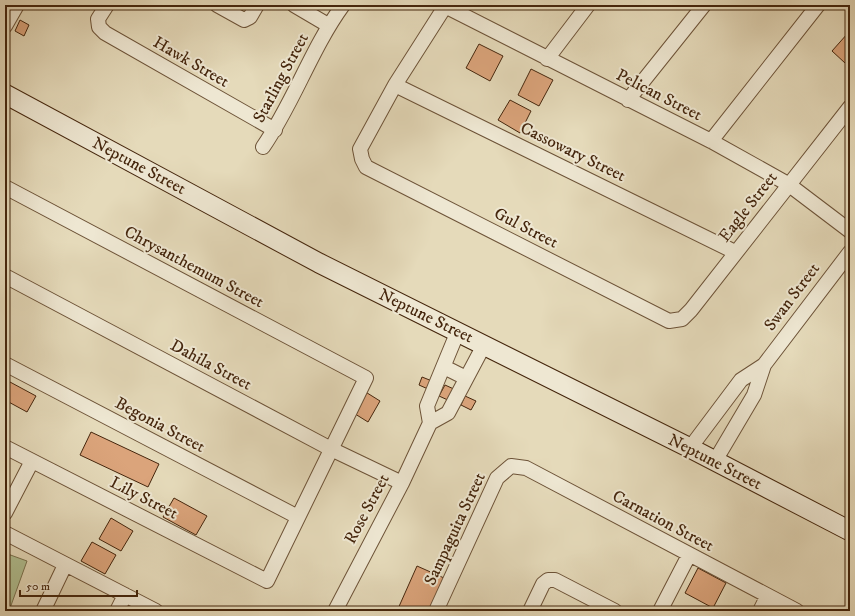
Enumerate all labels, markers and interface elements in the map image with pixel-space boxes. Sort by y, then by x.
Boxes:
street label: Starling Street [248,29,314,127]
street label: Hawk Street [149,31,233,93]
street label: Pelican Street [612,64,706,126]
street label: Cassowary Street [517,117,630,187]
street label: Neptune Street [89,132,190,200]
street label: Eagle Street [714,167,783,247]
street label: Gul Street [490,203,562,254]
street label: Chrysanthemum Street [120,221,268,313]
street label: Swan Street [759,258,825,335]
street label: Neptune Street [375,284,477,349]
street label: Dahila Street [166,334,256,396]
street label: Begonia Street [111,392,209,458]
street label: Neptune Street [664,429,766,495]
street label: Sampaguita Street [419,469,491,589]
street label: Rose Street [339,470,395,548]
street label: Lily Street [106,472,182,525]
street label: Carnation Street [608,485,718,557]
scale bar [20,572,137,598]
text: 50 m [26,579,50,594]

